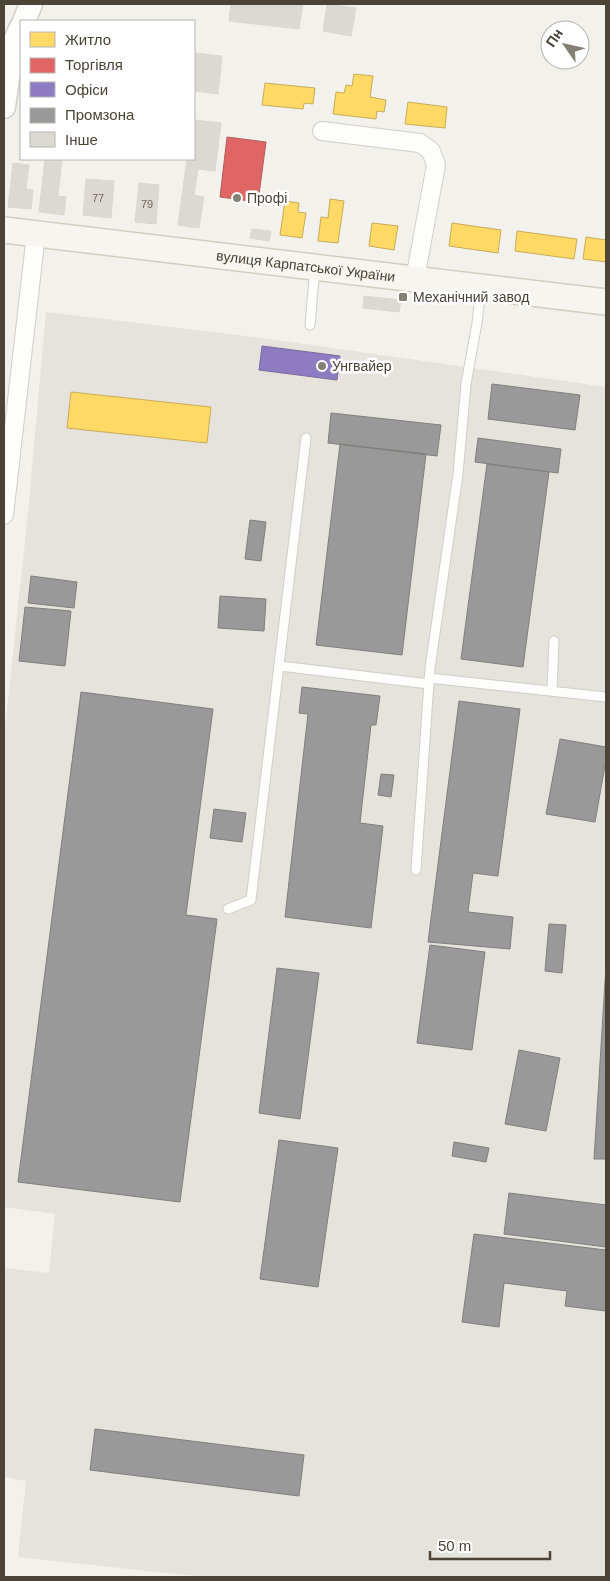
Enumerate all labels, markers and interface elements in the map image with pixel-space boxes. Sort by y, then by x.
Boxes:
legend [20,20,195,160]
north arrow [540,20,590,70]
text: Пн [542,26,566,50]
text: Житло [65,31,111,48]
text: Торгівля [65,56,123,73]
text: Офіси [65,81,108,98]
text: Промзона [65,106,135,123]
text: Інше [65,131,98,148]
place label: Профі [247,190,287,206]
house number: 77 [92,192,104,204]
marker: Профі [231,192,243,204]
house number: 79 [141,198,153,210]
street label: вулиця Карпатської України [216,247,396,285]
place label: Механічний завод [413,289,529,305]
marker: Механічний завод [397,291,409,303]
place label: Унгвайер [332,358,392,374]
marker: Унгвайер [316,360,328,372]
scale bar [430,1528,550,1560]
text: 50 m [438,1537,471,1554]

